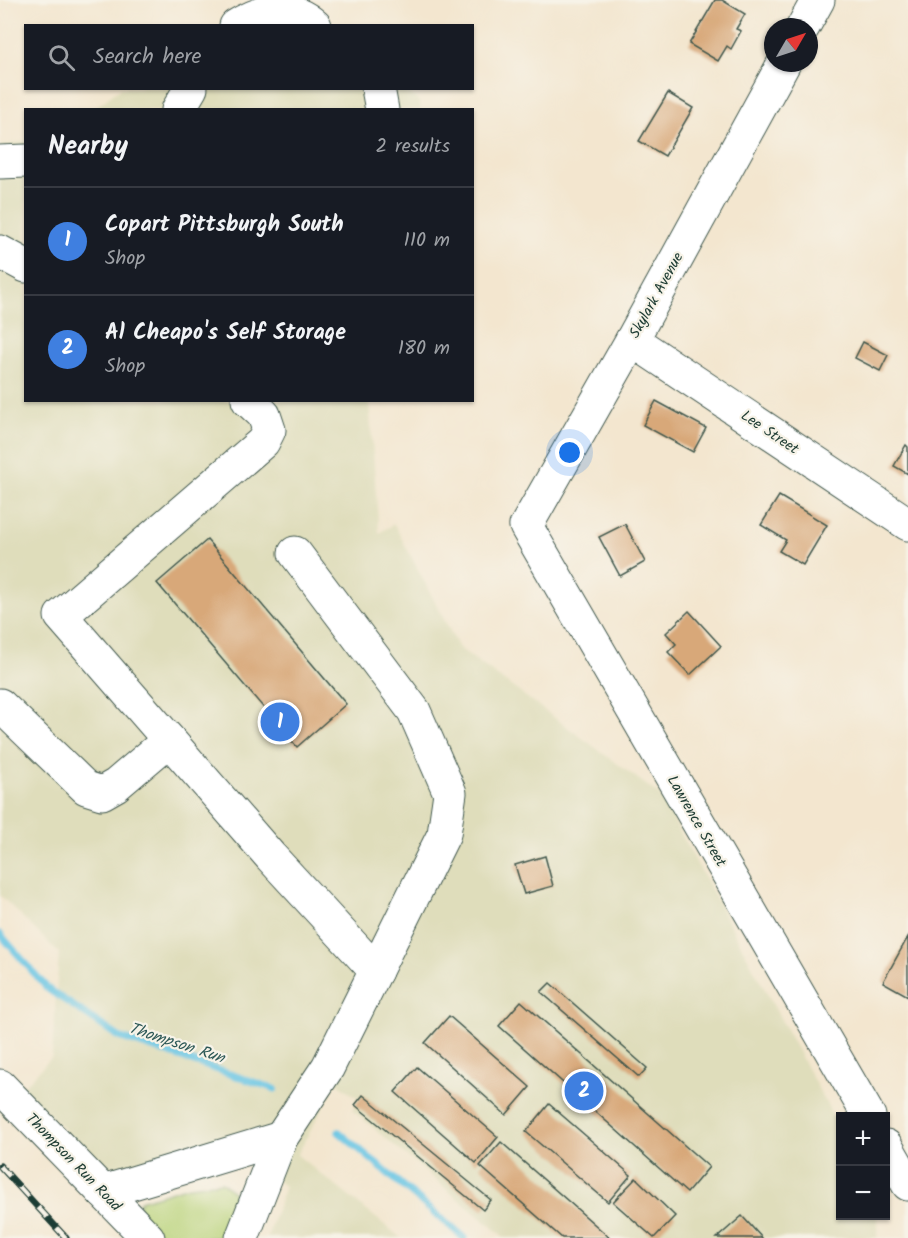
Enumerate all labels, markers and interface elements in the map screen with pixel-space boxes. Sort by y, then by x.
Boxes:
north arrow [764,18,818,72]
search box [24,24,474,90]
text: Search here [93,40,201,75]
icon: search [45,41,78,74]
text: Nearby [48,126,128,168]
text: 2 results [375,131,450,163]
text: Copart Pittsburgh South [105,208,344,243]
text: 1 [64,225,71,257]
text: 110 m [404,225,450,257]
text: Shop [105,243,145,275]
street label: Skylark Avenue [623,248,691,343]
text: Al Cheapo's Self Storage [105,316,346,351]
text: 2 [62,333,73,365]
text: 180 m [398,333,450,365]
text: Shop [105,351,145,383]
street label: Lee Street [735,404,804,461]
your location [555,438,584,467]
pin: 1 [260,700,300,744]
street label: Lawrence Street [660,771,732,872]
water label: Thompson Run [125,1016,229,1071]
pin: 2 [564,1068,604,1114]
street label: Thompson Run Road [20,1108,127,1218]
map controls [836,1112,890,1220]
button: + [836,1112,890,1166]
button: − [836,1166,890,1220]

